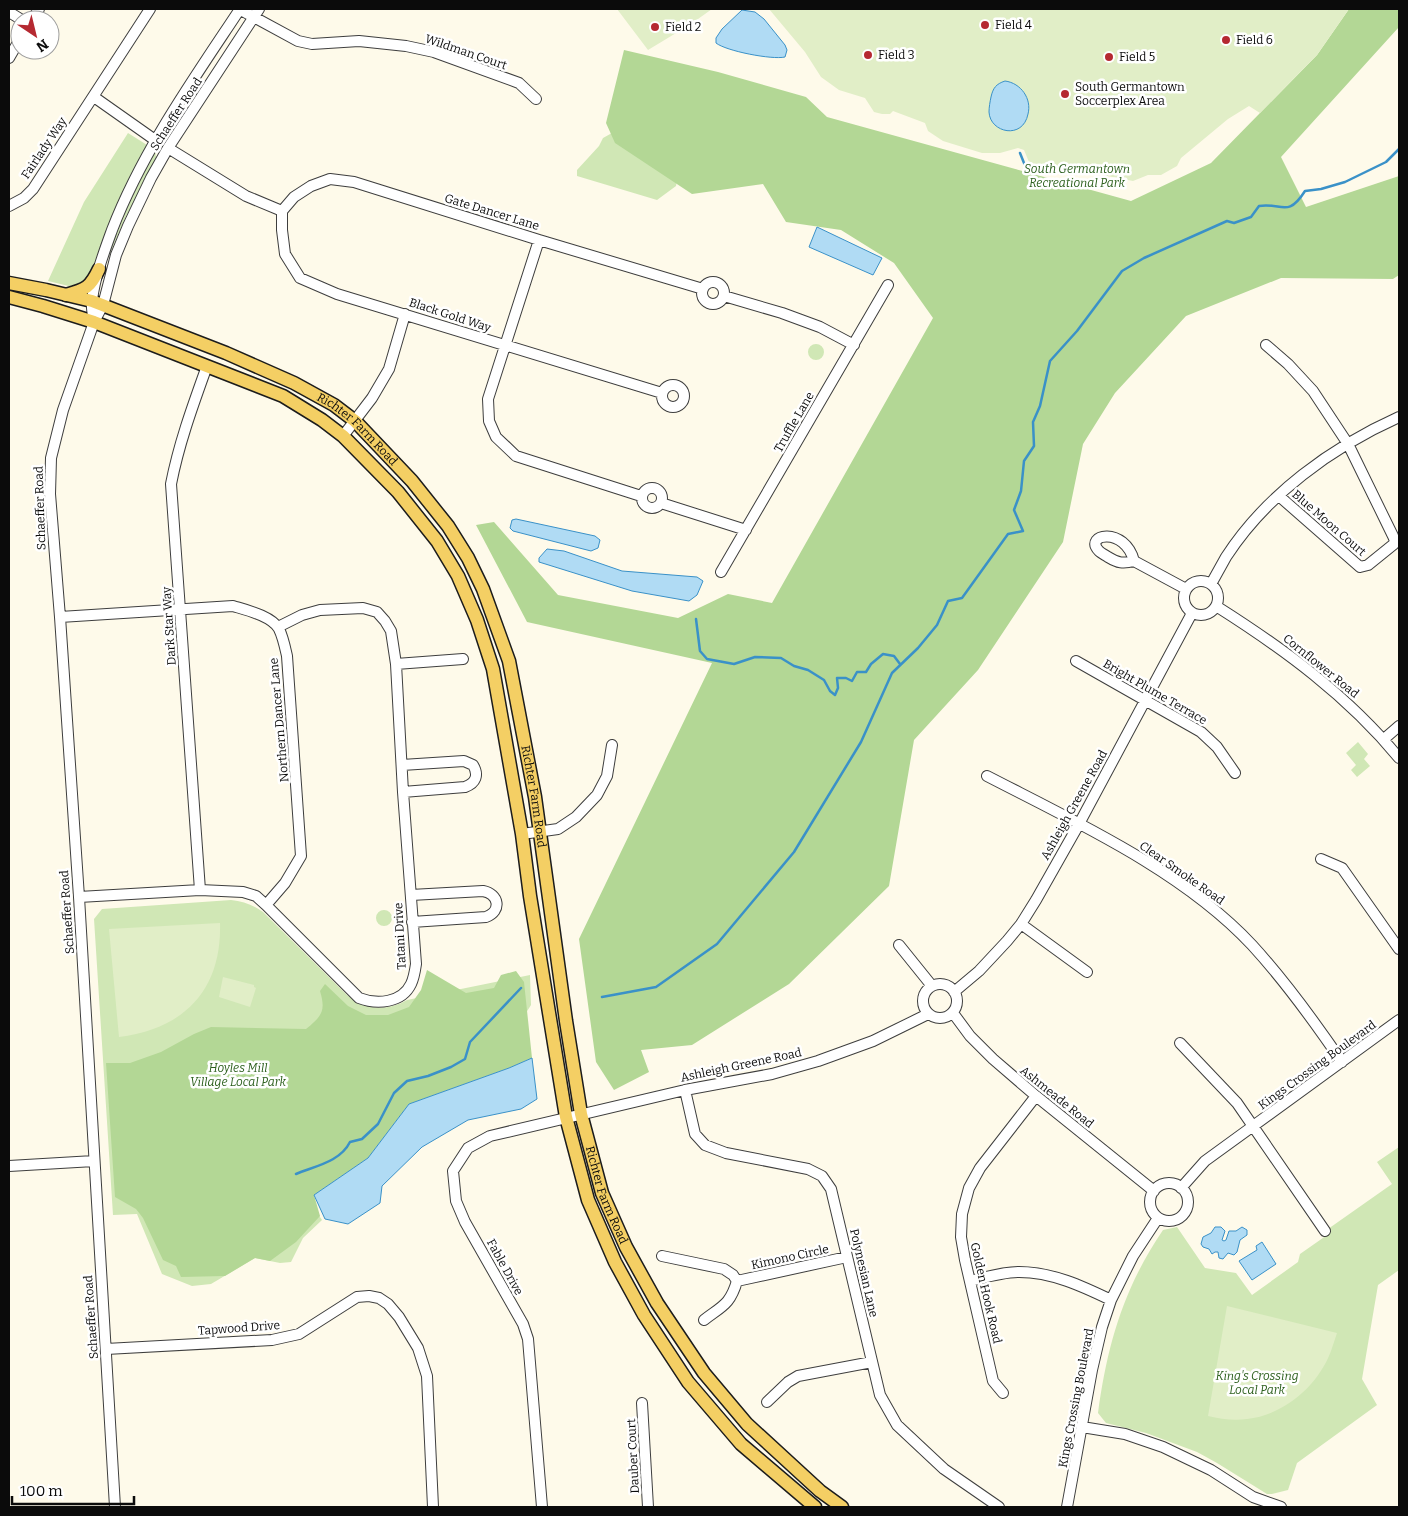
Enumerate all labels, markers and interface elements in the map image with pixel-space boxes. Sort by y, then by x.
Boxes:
north arrow [10,10,60,60]
place label: Field 4 [995,18,1032,32]
marker: Field 4 [979,19,991,31]
place label: Field 2 [665,20,701,34]
marker: Field 2 [649,21,661,33]
street label: Wildman Court [423,31,509,73]
place label: Field 6 [1236,33,1273,47]
marker: Field 6 [1220,34,1232,46]
text: N [33,35,51,55]
place label: Field 3 [878,48,915,62]
marker: Field 3 [862,49,874,61]
place label: Field 5 [1119,50,1155,64]
marker: Field 5 [1103,51,1115,63]
street label: Schaeffer Road [147,75,205,153]
place label: South Germantown Soccerplex Area [1075,80,1185,108]
marker: South Germantown Soccerplex Area [1059,88,1071,100]
street label: Fairlady Way [18,114,70,181]
park label: South Germantown Recreational Park [1024,162,1130,190]
street label: Gate Dancer Lane [443,191,541,233]
street label: Black Gold Way [407,295,493,335]
street label: Truffle Lane [771,389,817,455]
street label: Richter Farm Road [315,390,400,468]
street label: Schaeffer Road [32,466,48,550]
street label: Blue Moon Court [1289,487,1369,559]
street label: Dark Star Way [159,586,179,666]
street label: Cornflower Road [1280,631,1362,701]
street label: Northern Dancer Lane [267,657,291,783]
street label: Bright Plume Terrace [1101,657,1209,727]
street label: Richter Farm Road [518,744,549,849]
street label: Ashleigh Greene Road [1038,748,1110,862]
street label: Clear Smoke Road [1137,838,1227,908]
street label: Schaeffer Road [57,870,77,954]
street label: Tatani Drive [391,902,409,970]
street label: Kings Crossing Boulevard [1256,1018,1378,1112]
street label: Ashleigh Greene Road [679,1045,803,1085]
park label: Hoyles Mill Village Local Park [190,1061,287,1089]
street label: Ashmeade Road [1017,1063,1097,1131]
street label: Richter Farm Road [583,1144,631,1246]
street label: Polynesian Lane [847,1227,881,1319]
street label: Fable Drive [484,1237,526,1297]
street label: Golden Hook Road [968,1241,1004,1345]
street label: Kimono Circle [750,1242,830,1272]
street label: Schaeffer Road [81,1275,101,1359]
street label: Tapwood Drive [198,1318,280,1338]
street label: Kings Crossing Boulevard [1056,1327,1096,1469]
park label: King's Crossing Local Park [1215,1369,1299,1397]
street label: Dauber Court [624,1418,642,1494]
scale bar [12,1474,135,1506]
text: 100 m [20,1482,63,1500]

